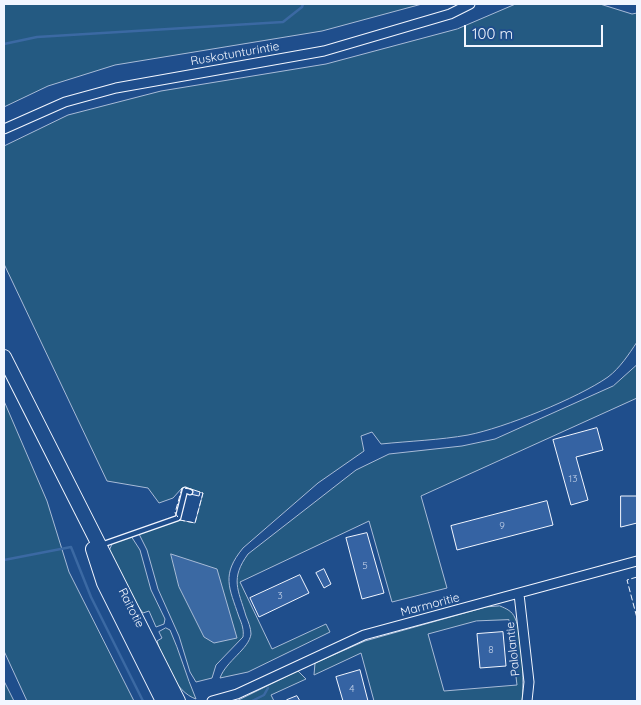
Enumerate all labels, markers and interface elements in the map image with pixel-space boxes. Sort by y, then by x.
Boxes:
scale bar [466,15,605,47]
text: 100 m [472,24,513,43]
street label: Ruskotunturintie [189,39,281,69]
house number: 13 [569,473,577,485]
house number: 9 [499,520,505,532]
house number: 5 [362,560,368,572]
street label: Raitotie [115,586,147,630]
house number: 3 [277,590,283,602]
street label: Marmoritie [399,590,461,620]
street label: Palolantie [503,621,523,677]
house number: 8 [488,644,494,656]
house number: 4 [349,683,355,695]

